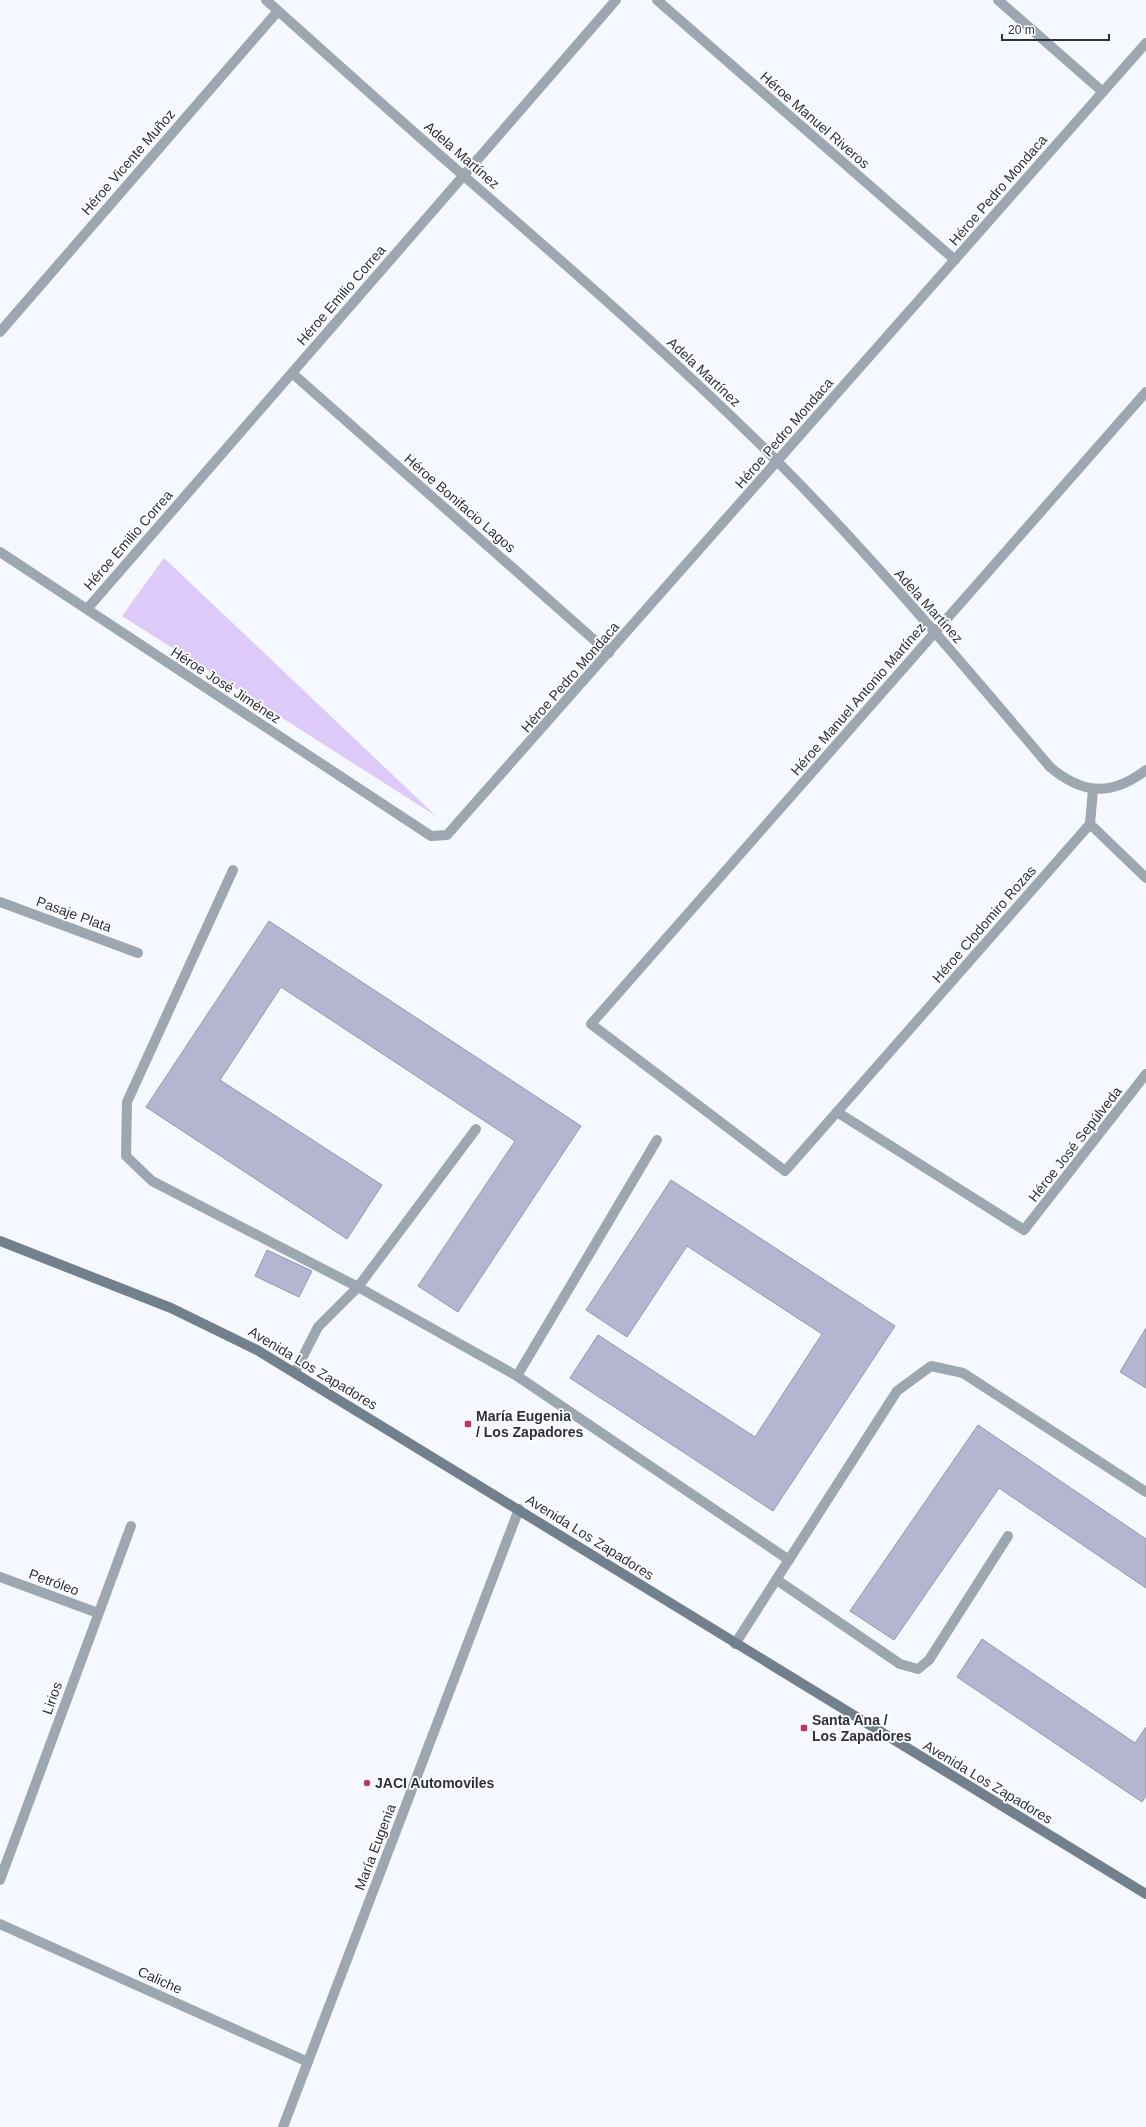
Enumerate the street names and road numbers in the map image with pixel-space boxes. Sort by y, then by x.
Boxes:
street label: Héroe Manuel Riveros [757,68,873,172]
street label: Héroe Vicente Muñoz [78,106,178,218]
street label: Adela Martínez [421,118,503,192]
street label: Héroe Pedro Mondaca [946,131,1050,248]
street label: Héroe Emilio Correa [293,242,389,348]
street label: Adela Martínez [664,334,744,410]
street label: Héroe Pedro Mondaca [732,374,836,491]
street label: Héroe Bonifacio Lagos [401,450,519,556]
street label: Héroe Emilio Correa [80,487,176,593]
street label: Adela Martínez [892,566,966,646]
street label: Héroe Pedro Mondaca [518,618,622,735]
street label: Héroe Manuel Antonio Martínez [787,619,929,779]
street label: Héroe José Jiménez [168,644,284,726]
street label: Héroe Clodomiro Rozas [929,862,1039,986]
street label: Pasaje Plata [34,893,114,935]
street label: Héroe José Sepúlveda [1025,1083,1125,1205]
street label: Avenida Los Zapadores [246,1323,380,1413]
street label: Avenida Los Zapadores [523,1491,657,1583]
street label: Petróleo [27,1566,81,1599]
street label: Lirios [39,1680,65,1716]
street label: Avenida Los Zapadores [921,1737,1055,1827]
street label: María Eugenia [351,1801,399,1892]
street label: Caliche [135,1963,185,1997]

